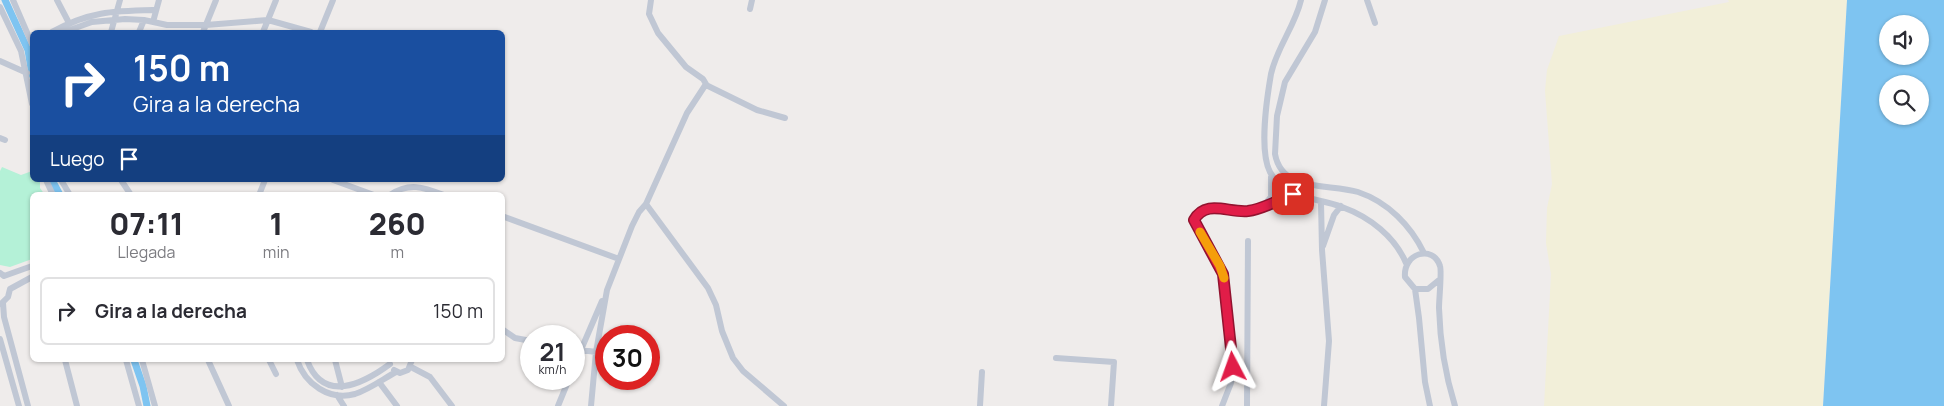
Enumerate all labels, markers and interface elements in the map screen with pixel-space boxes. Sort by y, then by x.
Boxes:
map controls [1879,15,1929,125]
button: sound [1879,15,1929,65]
text: 150 m [133,44,230,92]
icon: right [50,50,115,115]
button: search [1879,75,1929,125]
text: Gira a la derecha [133,89,300,119]
icon: arrive [115,145,143,173]
text: Luego [50,146,105,172]
pin [1272,173,1314,215]
icon: arrive [1279,180,1307,208]
text: 07:11 [109,203,184,244]
text: 1 [269,203,283,244]
text: 260 [369,203,426,244]
text: Llegada [117,241,175,263]
text: min [263,241,290,263]
text: m [391,241,404,263]
icon: right [52,297,80,325]
text: Gira a la derecha [95,298,247,324]
text: 150 m [433,298,483,324]
speed limit sign: 30 [595,325,660,390]
text: 21 [540,334,565,369]
position arrow [1206,340,1258,392]
text: km/h [539,361,566,378]

